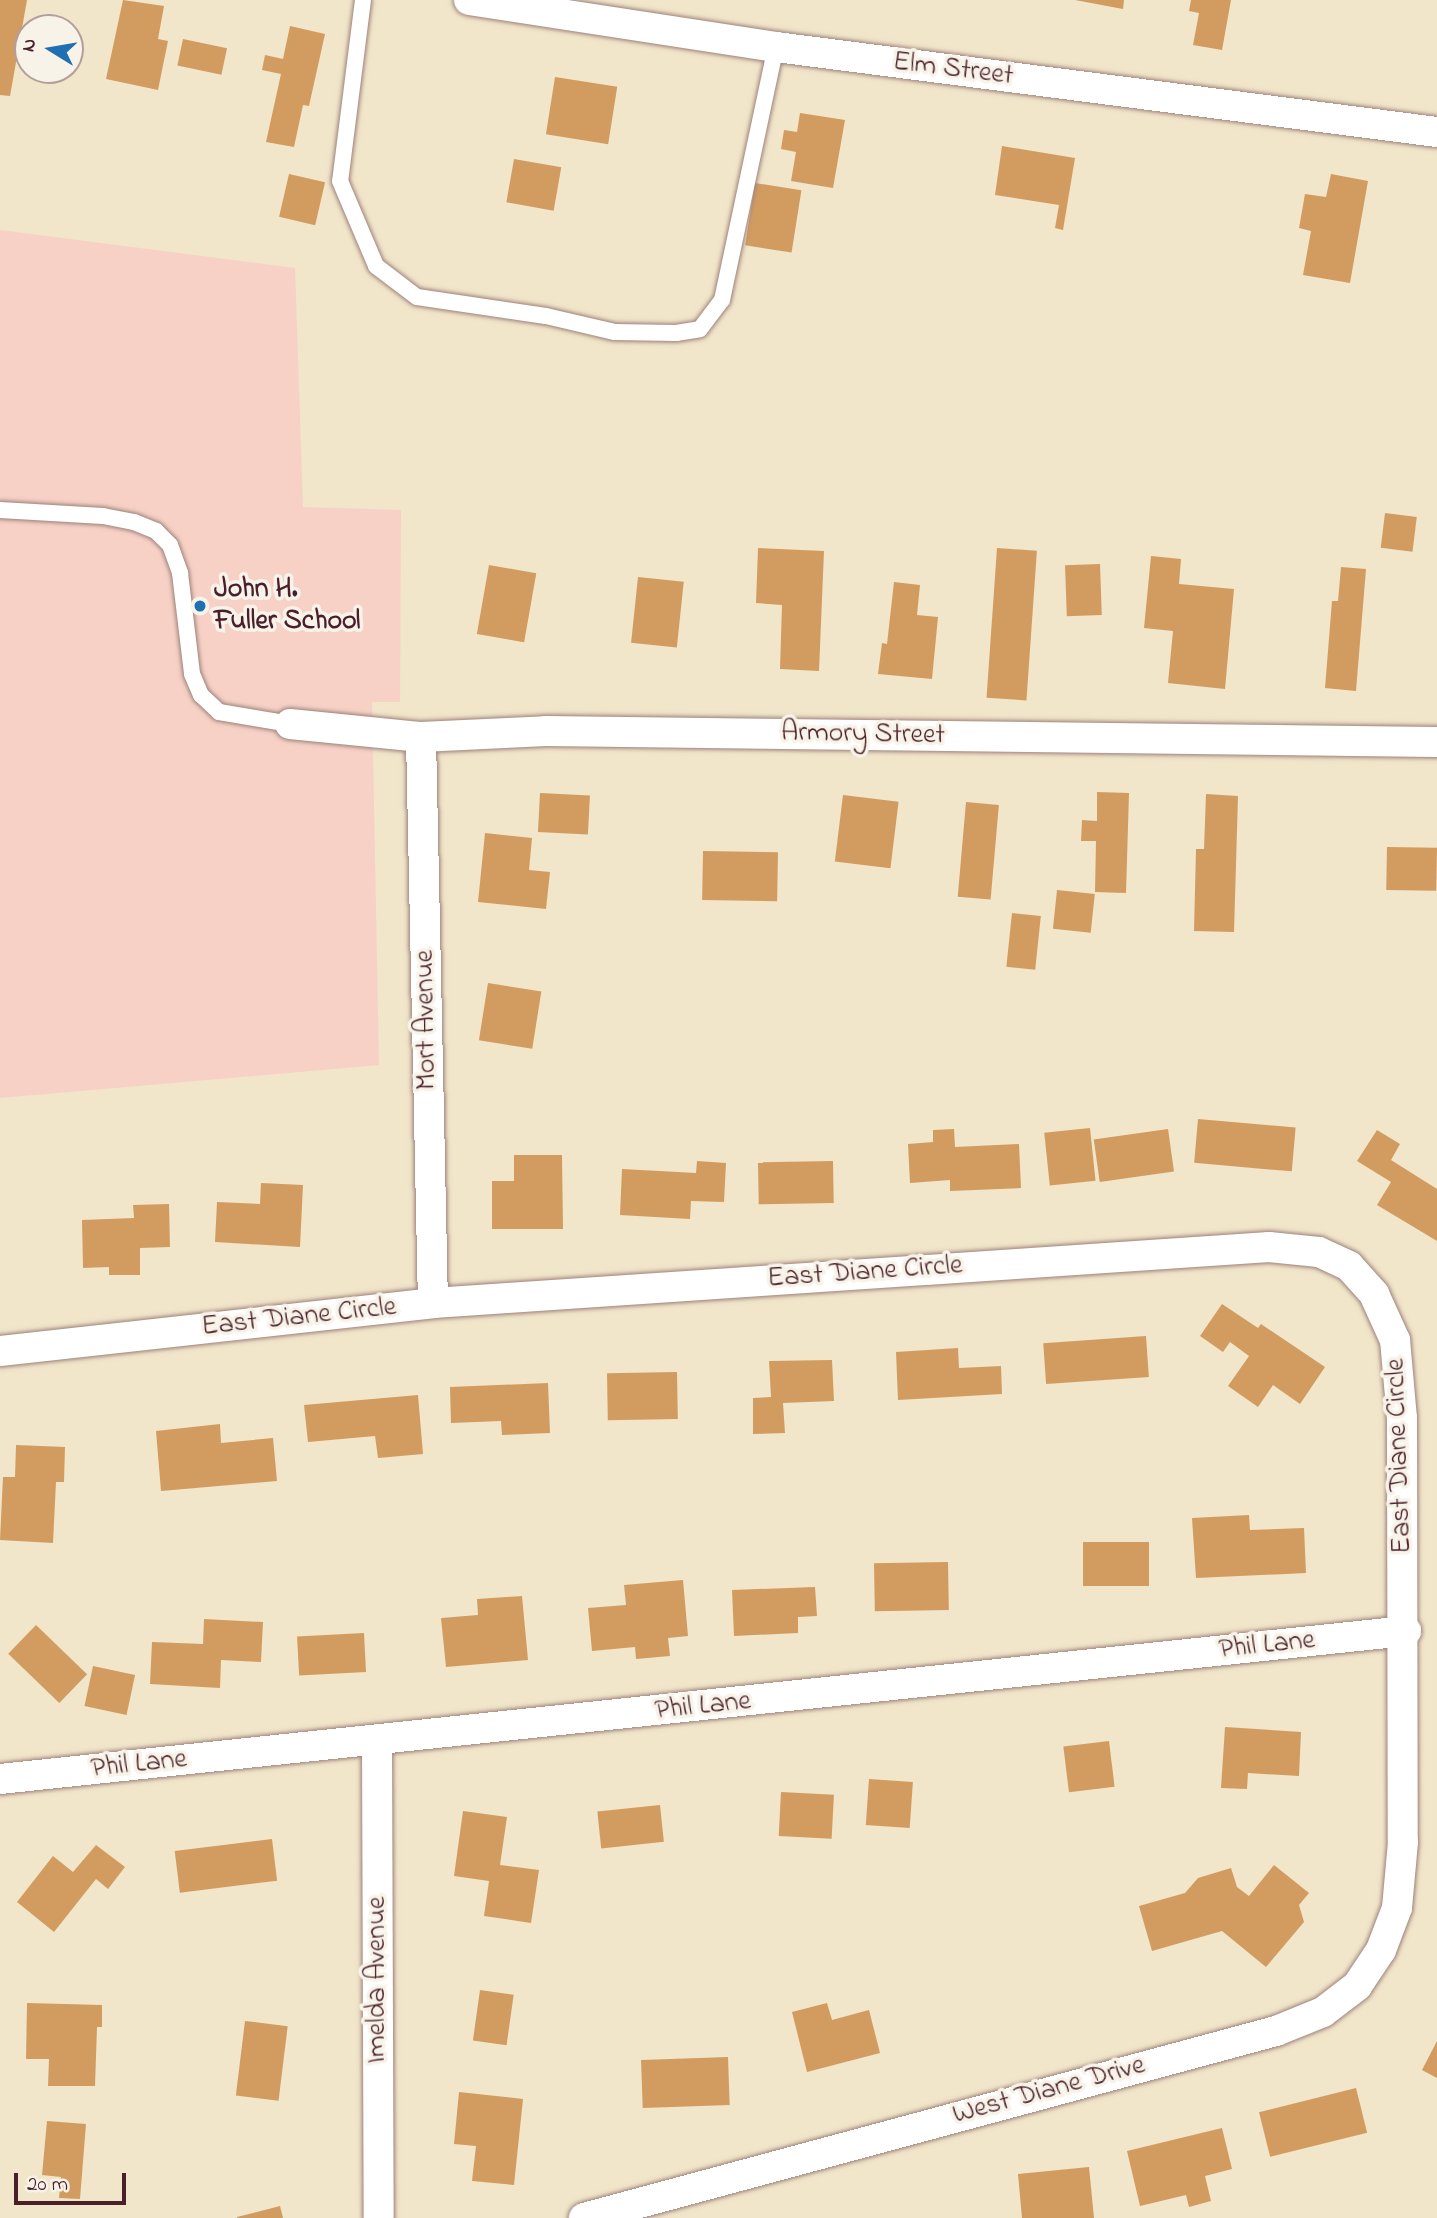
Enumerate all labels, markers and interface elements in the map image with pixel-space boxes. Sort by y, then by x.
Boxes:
north arrow [14,14,84,84]
text: N [15,36,44,54]
street label: Elm Street [891,46,1015,94]
place label: John H. Fuller School [214,573,360,639]
marker: John H. Fuller School [192,598,208,614]
street label: Armory Street [781,717,945,753]
street label: Mort Avenue [409,950,445,1090]
street label: East Diane Circle [766,1249,964,1297]
street label: East Diane Circle [200,1291,398,1345]
street label: East Diane Circle [1380,1358,1420,1554]
street label: Phil Lane [1217,1624,1317,1668]
street label: Phil Lane [653,1685,753,1729]
street label: Phil Lane [89,1743,189,1787]
street label: Imelda Avenue [361,1896,395,2064]
street label: West Diane Drive [949,2049,1149,2133]
scale bar [18,2158,130,2202]
text: 20 m [27,2170,68,2200]

